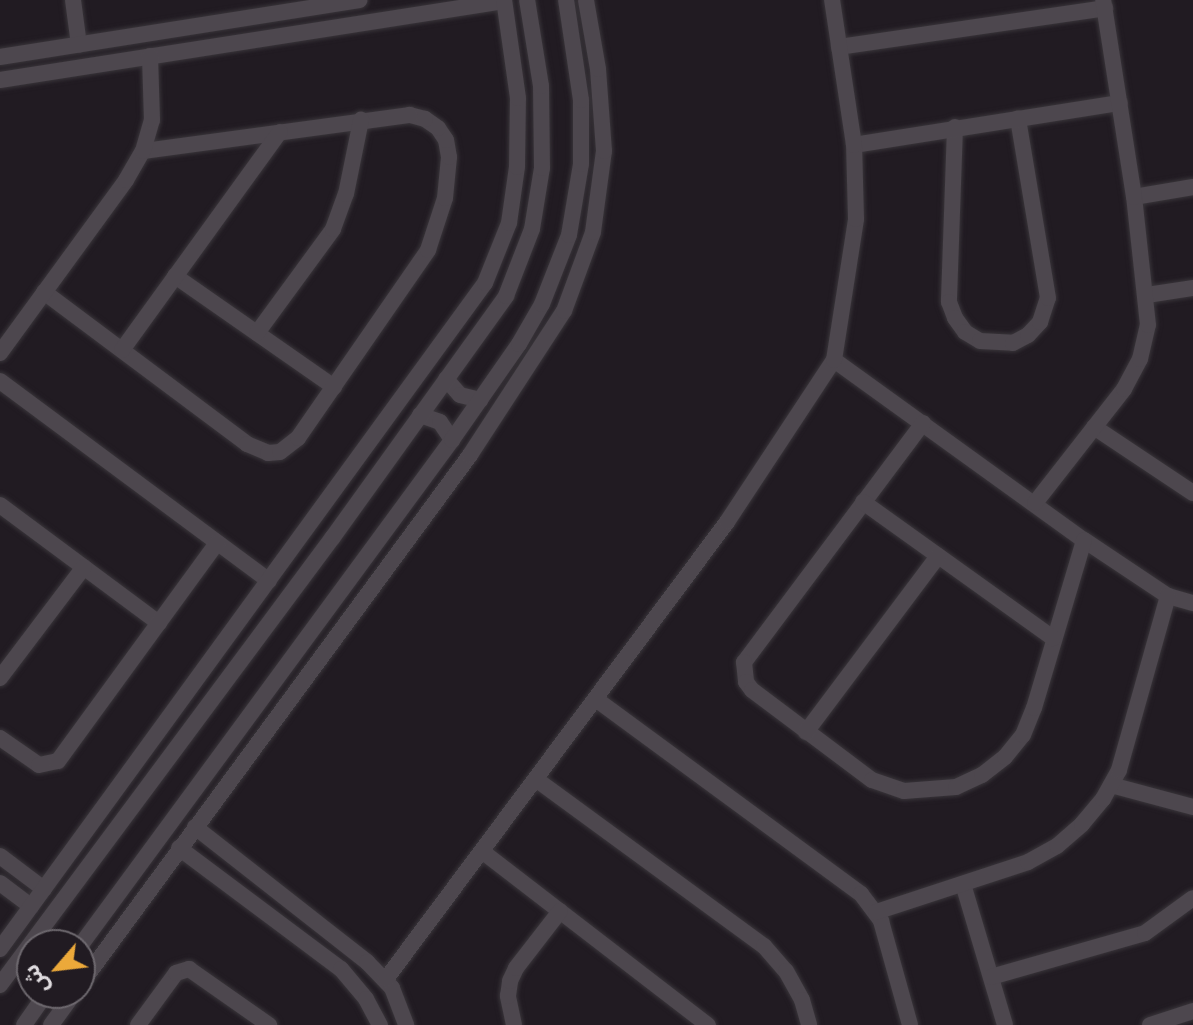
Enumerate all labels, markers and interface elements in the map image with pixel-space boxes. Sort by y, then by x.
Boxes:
north arrow [16,929,96,1009]
text: ش [17,960,55,999]

